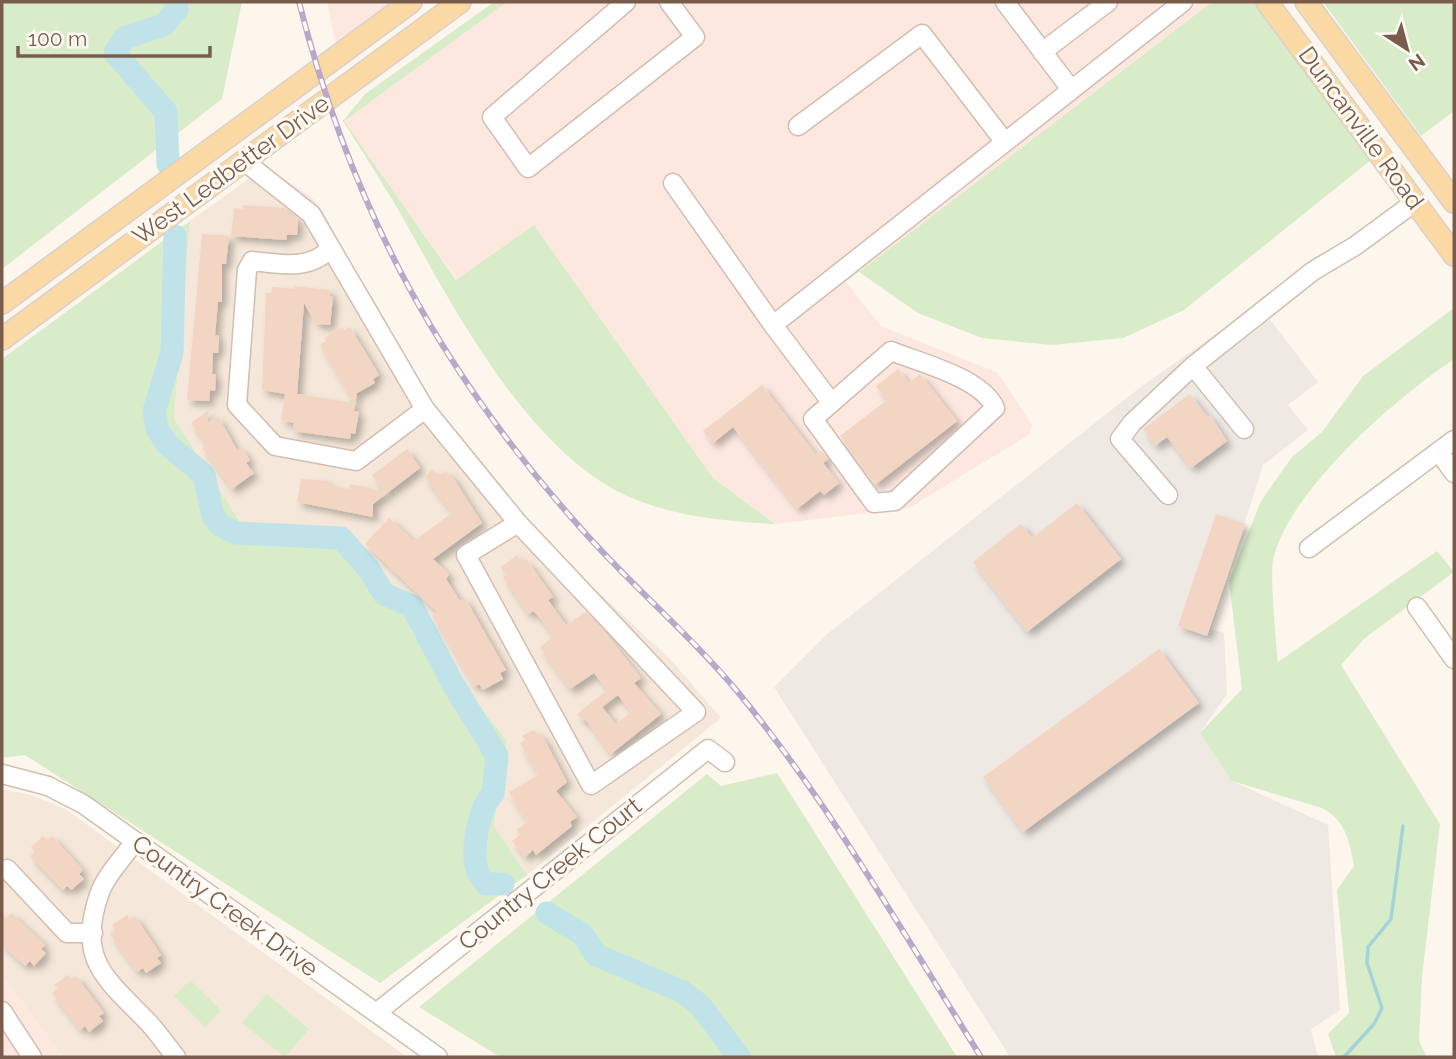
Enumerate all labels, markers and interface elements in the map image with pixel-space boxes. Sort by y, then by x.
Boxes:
scale bar [18,14,210,58]
north arrow [1372,14,1442,84]
text: 100 m [28,26,87,51]
street label: Duncanville Road [1293,41,1430,215]
text: N [1405,50,1429,76]
street label: West Ledbetter Drive [127,88,335,251]
street label: Country Creek Court [452,791,647,956]
street label: Country Creek Drive [127,828,324,983]

